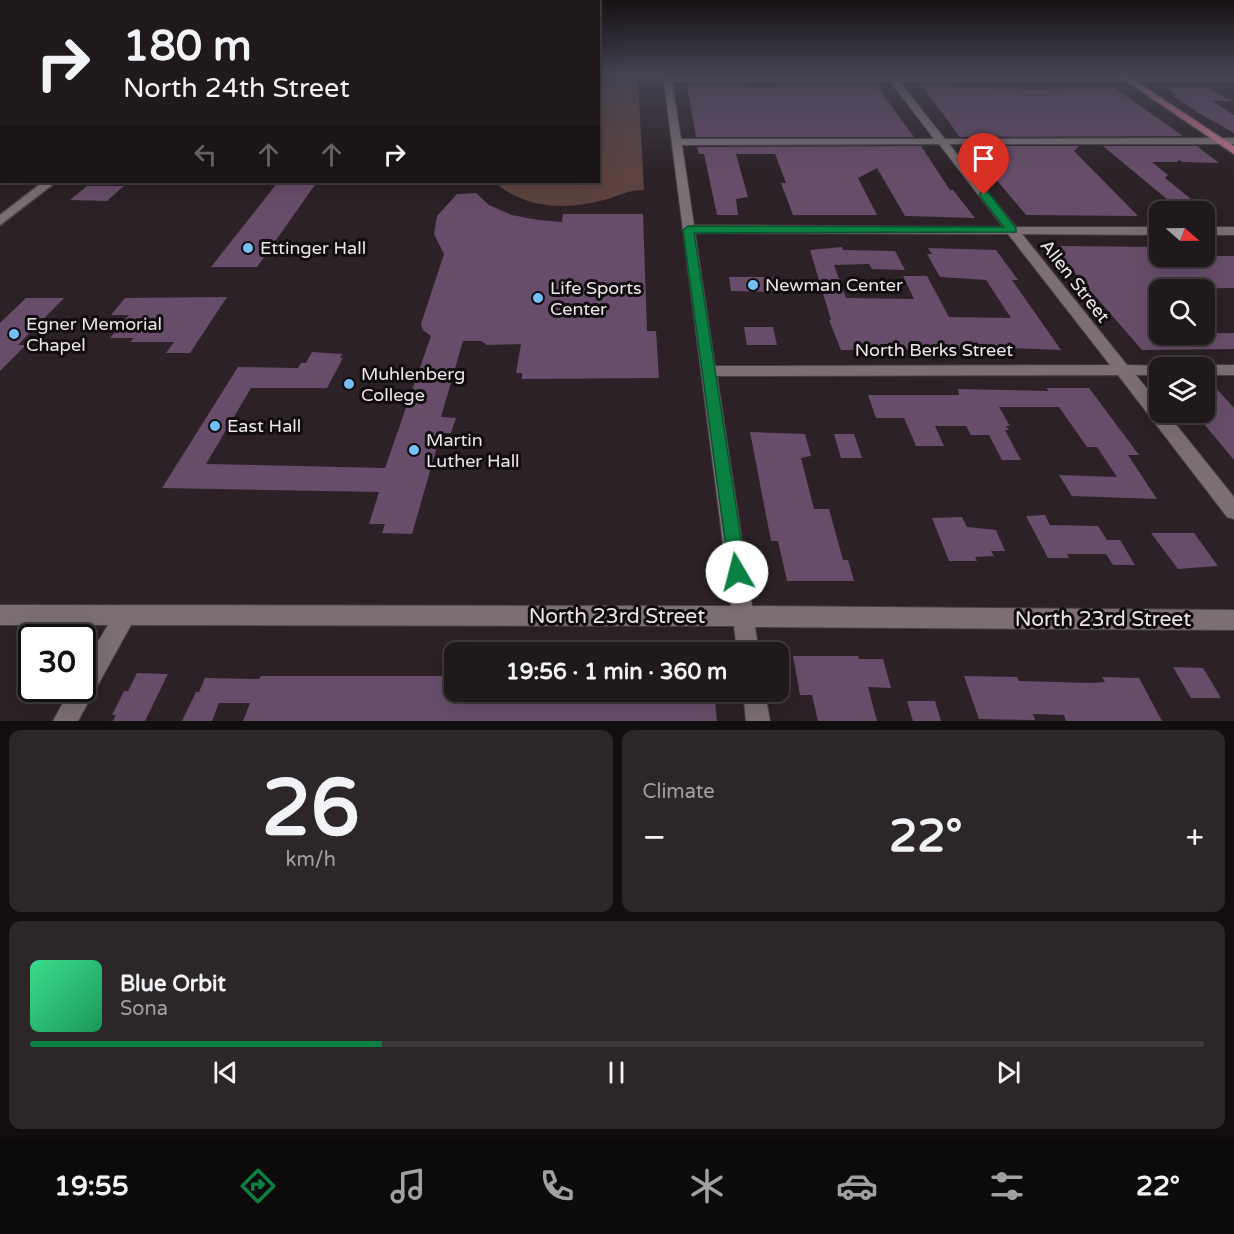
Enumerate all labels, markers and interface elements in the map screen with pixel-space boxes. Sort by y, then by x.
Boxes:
text: 180 m [123,21,252,72]
icon: right [24,24,102,102]
text: North 24th Street [123,72,350,105]
pin [958,133,1009,195]
icon: left [189,138,222,171]
icon: ahead [252,138,285,171]
icon: ahead [315,138,348,171]
icon: right [378,138,411,171]
icon: arrive [967,142,1000,175]
north arrow [1149,201,1215,267]
map controls [1149,201,1215,423]
street label: Allen Street [1036,235,1114,327]
place label: Ettinger Hall [260,237,366,259]
marker: Ettinger Hall [241,241,255,255]
place label: Newman Center [765,274,903,296]
place label: Life Sports Center [550,277,642,320]
marker: Newman Center [746,278,760,292]
button: search [1149,279,1215,345]
marker: Life Sports Center [531,291,545,305]
place label: Egner Memorial Chapel [26,313,162,356]
marker: Egner Memorial Chapel [7,327,21,341]
street label: North Berks Street [855,339,1013,361]
button: layers [1149,357,1215,423]
place label: Muhlenberg College [361,363,465,406]
marker: Muhlenberg College [342,377,356,391]
place label: East Hall [227,415,301,437]
marker: East Hall [208,419,222,433]
place label: Martin Luther Hall [426,429,520,472]
marker: Martin Luther Hall [407,443,421,457]
position arrow [705,540,769,604]
street label: North 23rd Street [529,604,705,629]
street label: North 23rd Street [1015,607,1191,632]
speed limit sign: 30 [18,624,96,702]
text: 19:56 · 1 min · 360 m [506,659,727,685]
text: 26 [262,762,360,856]
text: Climate [643,780,715,804]
text: 22° [889,810,962,864]
text: − [643,818,666,857]
text: + [1185,818,1204,857]
text: km/h [286,848,336,872]
text: Blue Orbit [120,971,226,997]
text: Sona [120,997,168,1021]
icon: previous [209,1056,242,1089]
icon: pause [600,1056,633,1089]
icon: next [992,1056,1025,1089]
icon: directions [237,1165,279,1207]
icon: music [387,1165,429,1207]
icon: phone [536,1165,578,1207]
icon: climate [686,1165,728,1207]
icon: car [836,1165,878,1207]
icon: filters [986,1165,1028,1207]
text: 19:55 [54,1170,129,1203]
text: 22° [1136,1170,1180,1203]

